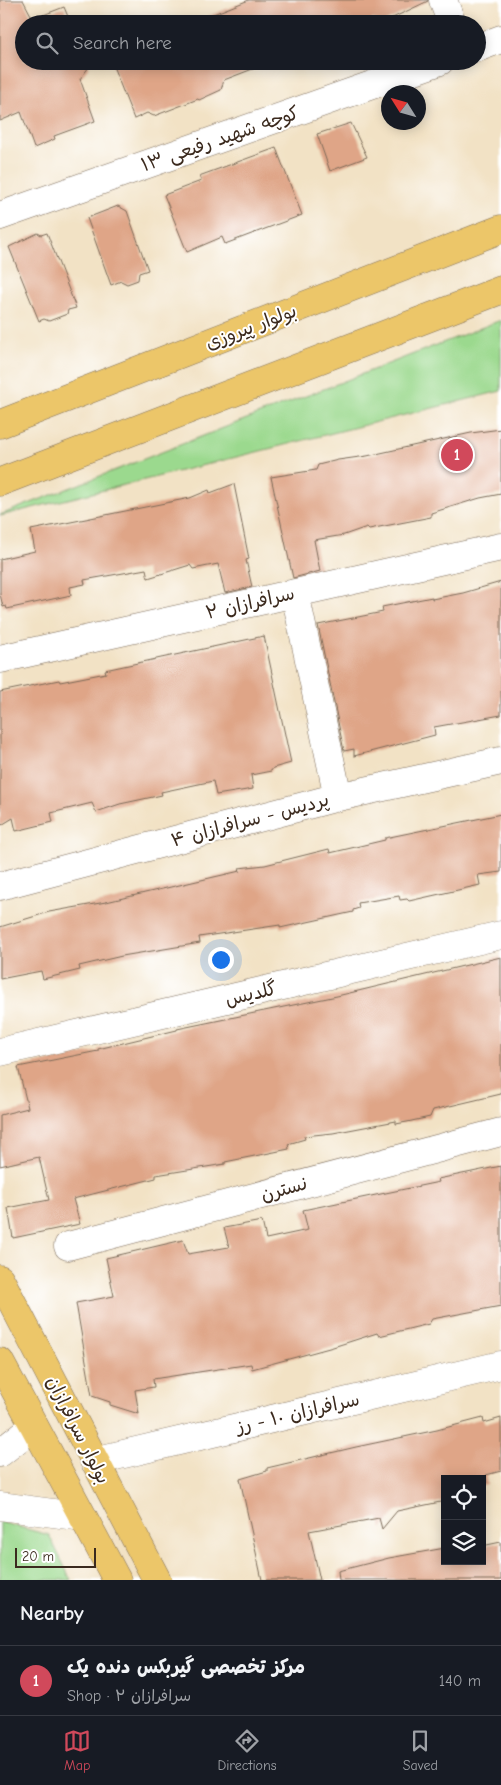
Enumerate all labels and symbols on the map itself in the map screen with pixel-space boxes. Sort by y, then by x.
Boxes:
north arrow [381,85,426,130]
street label: کوچه شهید رفیعی ۱۳ [138,102,302,177]
street label: بولوار پیروزی [202,300,300,355]
pin: 1 [441,436,473,474]
street label: سرافرازان ۲ [203,582,297,624]
street label: پردیس - سرافرازان ۴ [169,788,332,853]
your location [208,947,234,973]
street label: گلدیس [223,977,279,1011]
street label: نسترن [258,1172,310,1206]
street label: بولوار سرافرازان [41,1373,115,1488]
street label: سرافرازان ۱۰ - رز [232,1388,362,1438]
scale bar [15,1545,96,1568]

